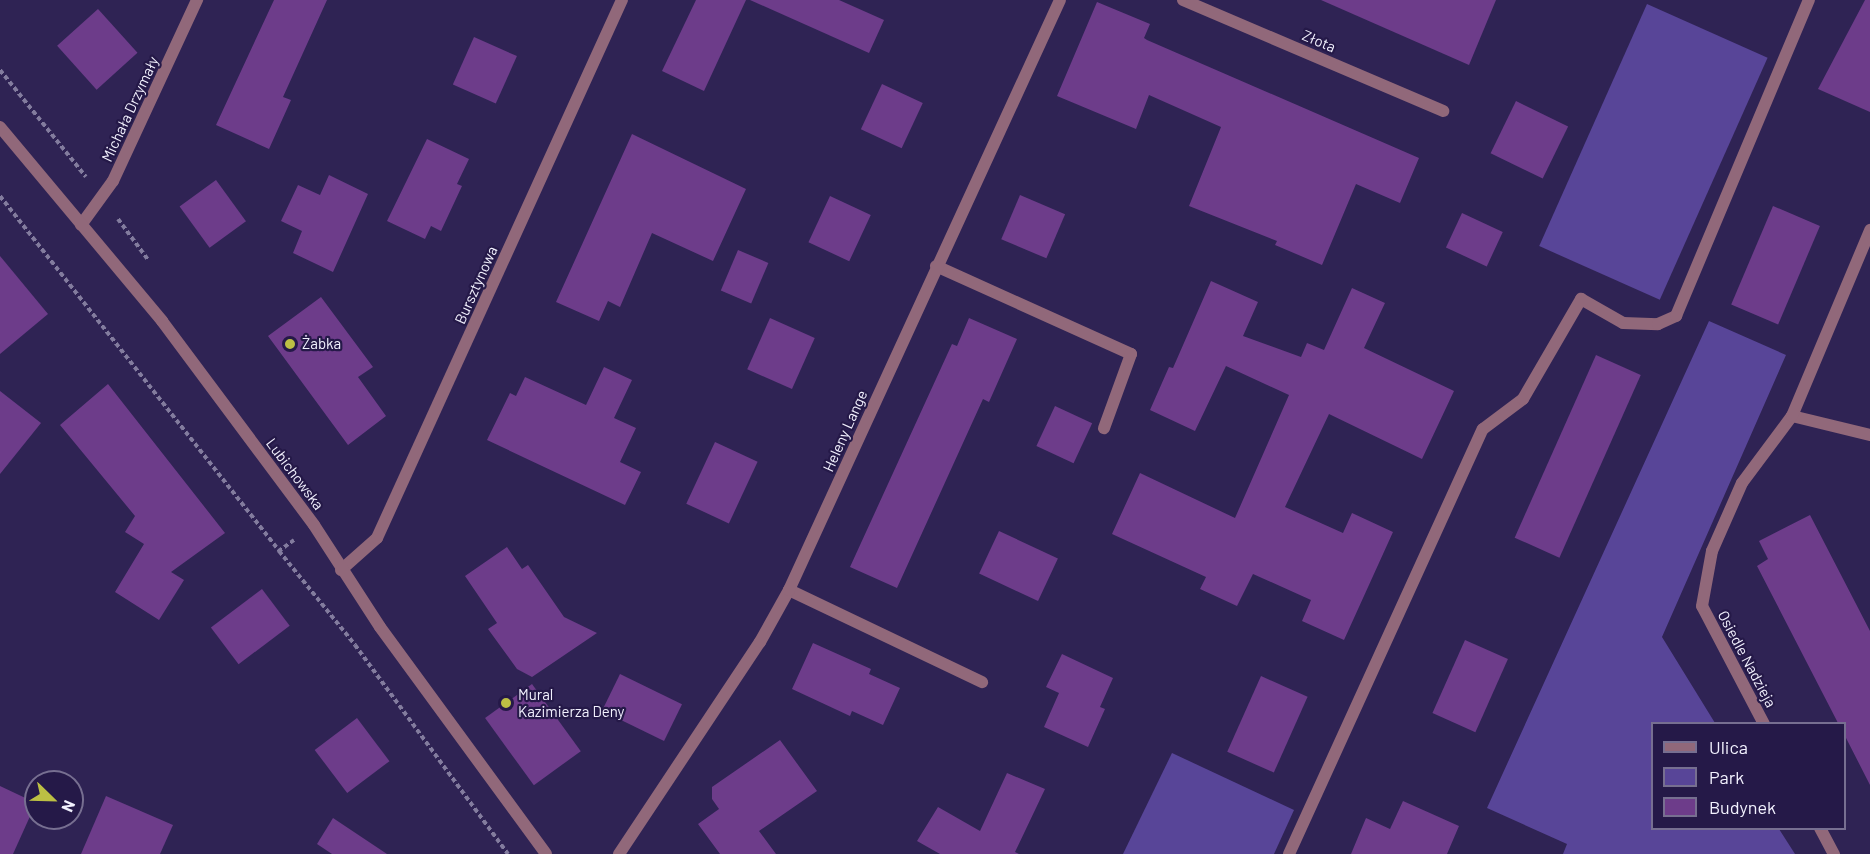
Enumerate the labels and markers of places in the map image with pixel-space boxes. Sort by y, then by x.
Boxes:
place label: Żabka [302,335,341,353]
marker: Żabka [283,337,297,351]
place label: Mural Kazimierza Deny [518,685,625,720]
marker: Mural Kazimierza Deny [499,696,513,710]

